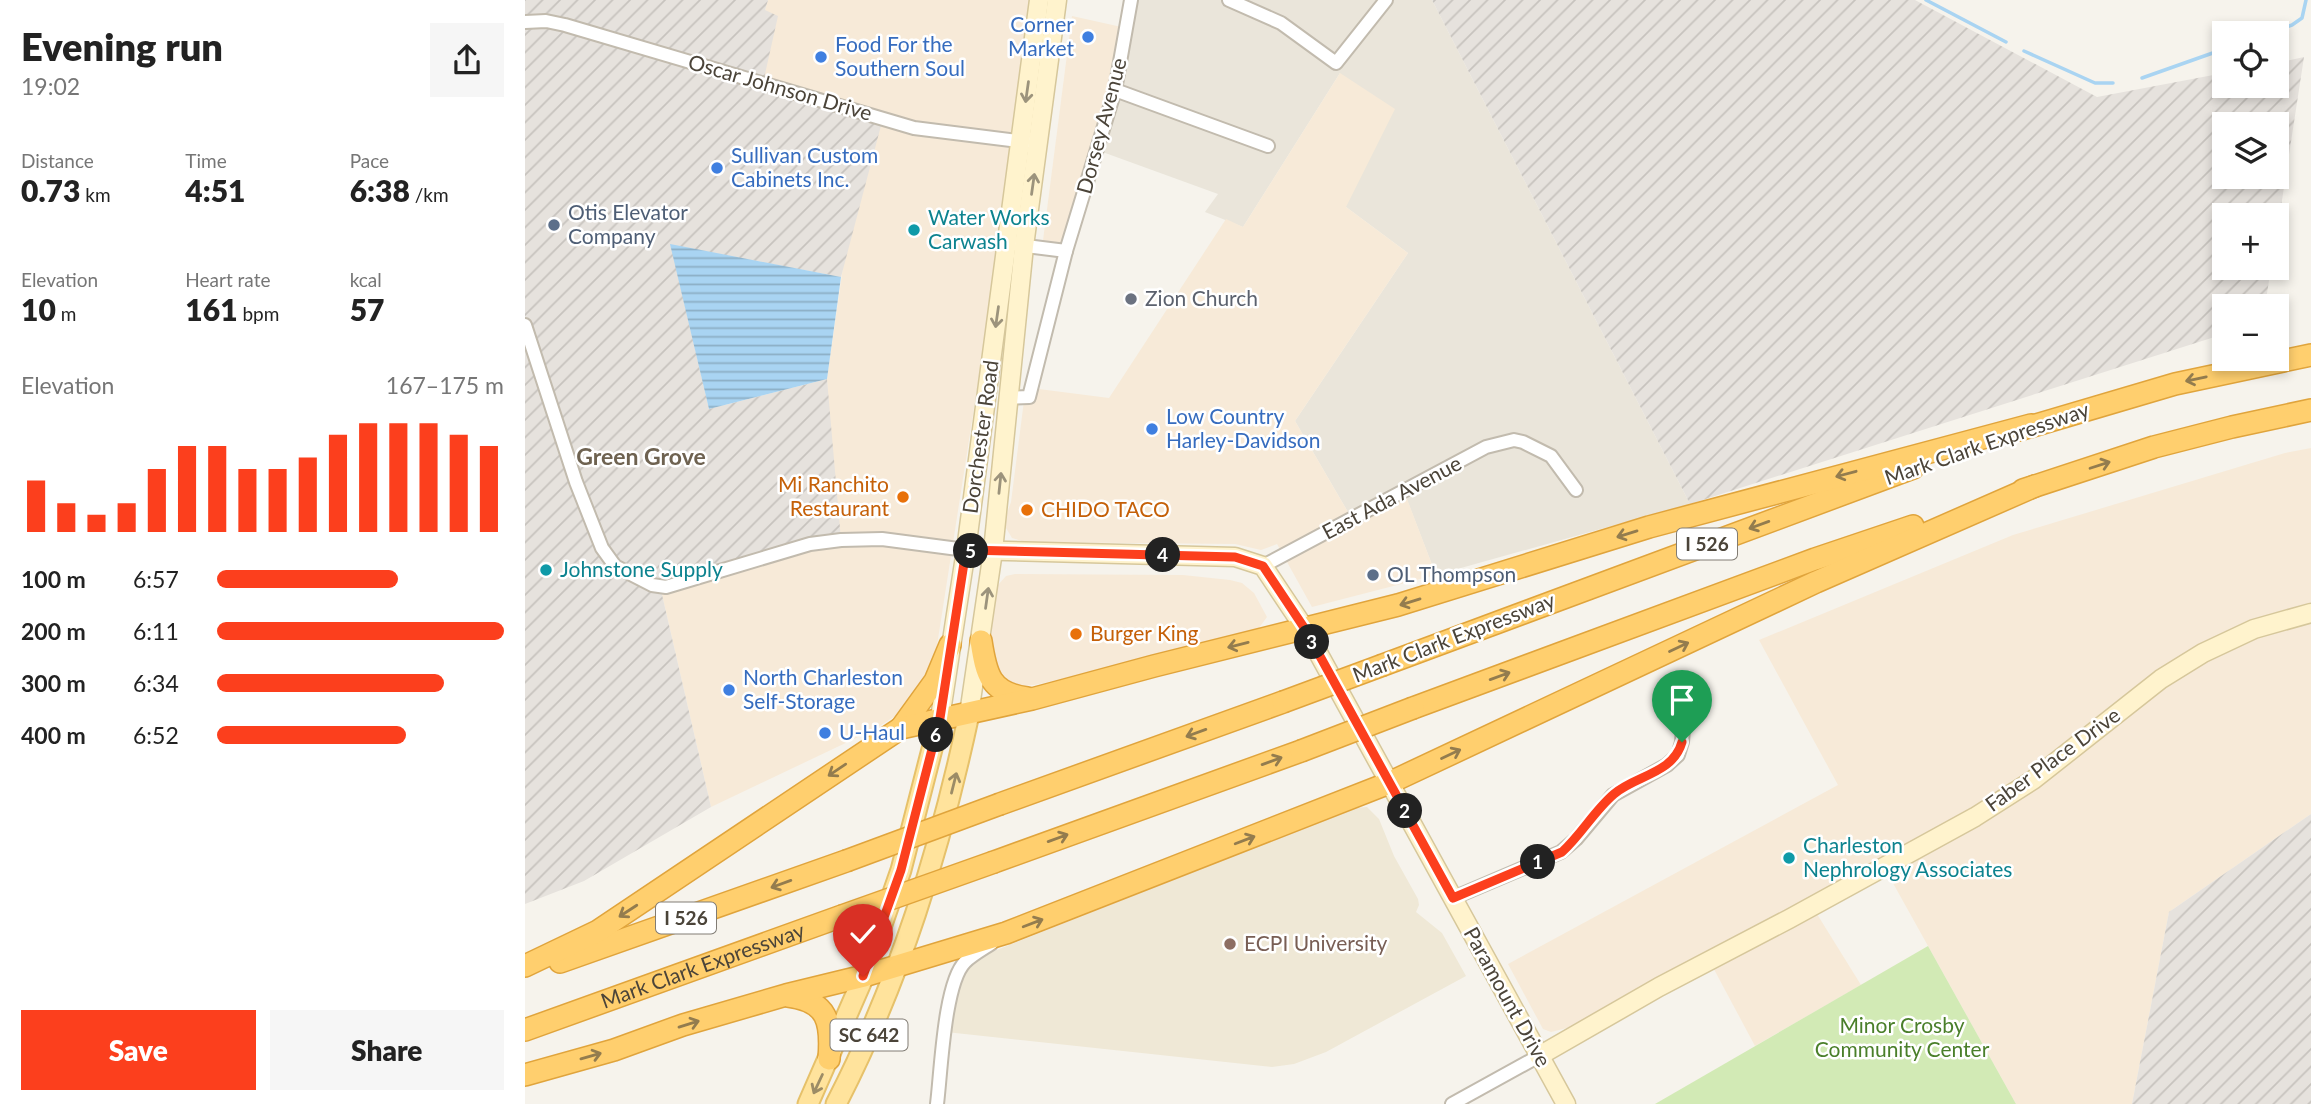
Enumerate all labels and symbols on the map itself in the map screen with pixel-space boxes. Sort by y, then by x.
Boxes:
place label: Corner Market [1008,11,1074,60]
marker: Corner Market [1080,29,1096,45]
place label: Food For the Southern Soul [835,31,965,80]
street label: Oscar Johnson Drive [686,48,875,125]
marker: Food For the Southern Soul [813,49,829,65]
street label: Dorsey Avenue [1070,55,1131,196]
one-way arrow [1020,80,1033,103]
place label: Sullivan Custom Cabinets Inc. [731,142,878,191]
marker: Sullivan Custom Cabinets Inc. [709,160,725,176]
one-way arrow [1026,173,1039,196]
place label: Otis Elevator Company [568,199,688,248]
place label: Water Works Carwash [928,204,1050,253]
marker: Otis Elevator Company [546,217,562,233]
marker: Water Works Carwash [906,222,922,238]
place label: Zion Church [1145,285,1258,310]
marker: Zion Church [1123,291,1139,307]
one-way arrow [990,306,1003,328]
street label: Dorchester Road [956,359,1003,515]
one-way arrow [2185,373,2208,387]
street label: Mark Clark Expressway [1881,396,2092,489]
place label: Low Country Harley-Davidson [1166,403,1320,452]
marker: Low Country Harley-Davidson [1144,421,1160,437]
district label: Green Grove [576,442,706,470]
street label: East Ada Avenue [1317,449,1465,544]
one-way arrow [2088,458,2110,470]
one-way arrow [1835,468,1857,481]
place label: Mi Ranchito Restaurant [778,471,889,520]
one-way arrow [994,473,1007,495]
marker: Mi Ranchito Restaurant [895,489,911,505]
place label: CHIDO TACO [1041,496,1170,521]
marker: CHIDO TACO [1019,502,1035,518]
one-way arrow [1749,519,1771,532]
one-way arrow [1616,528,1638,541]
road number: I 526 [1677,528,1737,559]
pin: 5 [953,534,989,568]
pin: 4 [1145,538,1181,572]
place label: Johnstone Supply [560,556,723,581]
place label: OL Thompson [1387,561,1516,586]
marker: Johnstone Supply [538,562,554,578]
marker: OL Thompson [1365,567,1381,583]
street label: Mark Clark Expressway [1349,586,1558,687]
one-way arrow [980,587,993,610]
one-way arrow [1399,596,1421,609]
place label: Burger King [1090,620,1199,645]
pin: 3 [1295,624,1329,660]
marker: Burger King [1068,626,1084,642]
one-way arrow [1228,639,1250,652]
one-way arrow [1668,640,1689,653]
place label: North Charleston Self-Storage [743,664,903,713]
one-way arrow [1488,669,1510,681]
pin [1652,670,1712,742]
marker: North Charleston Self-Storage [721,682,737,698]
street label: Faber Place Drive [1980,701,2124,816]
pin: 6 [919,718,953,752]
place label: U-Haul [839,719,905,744]
marker: U-Haul [817,725,833,741]
one-way arrow [1185,728,1207,740]
one-way arrow [1440,747,1461,760]
one-way arrow [1261,754,1283,766]
one-way arrow [827,763,847,777]
one-way arrow [948,772,961,795]
pin: 2 [1387,794,1423,828]
one-way arrow [1047,831,1069,844]
one-way arrow [1234,832,1256,845]
place label: Charleston Nephrology Associates [1803,832,2012,881]
pin: 1 [1521,844,1555,880]
marker: Charleston Nephrology Associates [1781,850,1797,866]
one-way arrow [771,879,793,891]
road number: I 526 [656,902,716,934]
one-way arrow [618,904,638,918]
pin [833,904,893,976]
one-way arrow [1022,915,1044,928]
street label: Mark Clark Expressway [597,916,808,1013]
street label: Paramount Drive [1460,922,1557,1071]
place label: ECPI University [1244,930,1387,955]
marker: ECPI University [1222,936,1238,952]
park label: Minor Crosby Community Center [1815,1012,1990,1061]
one-way arrow [678,1016,700,1029]
road number: SC 642 [831,1020,907,1050]
one-way arrow [580,1049,602,1062]
one-way arrow [810,1073,824,1094]

